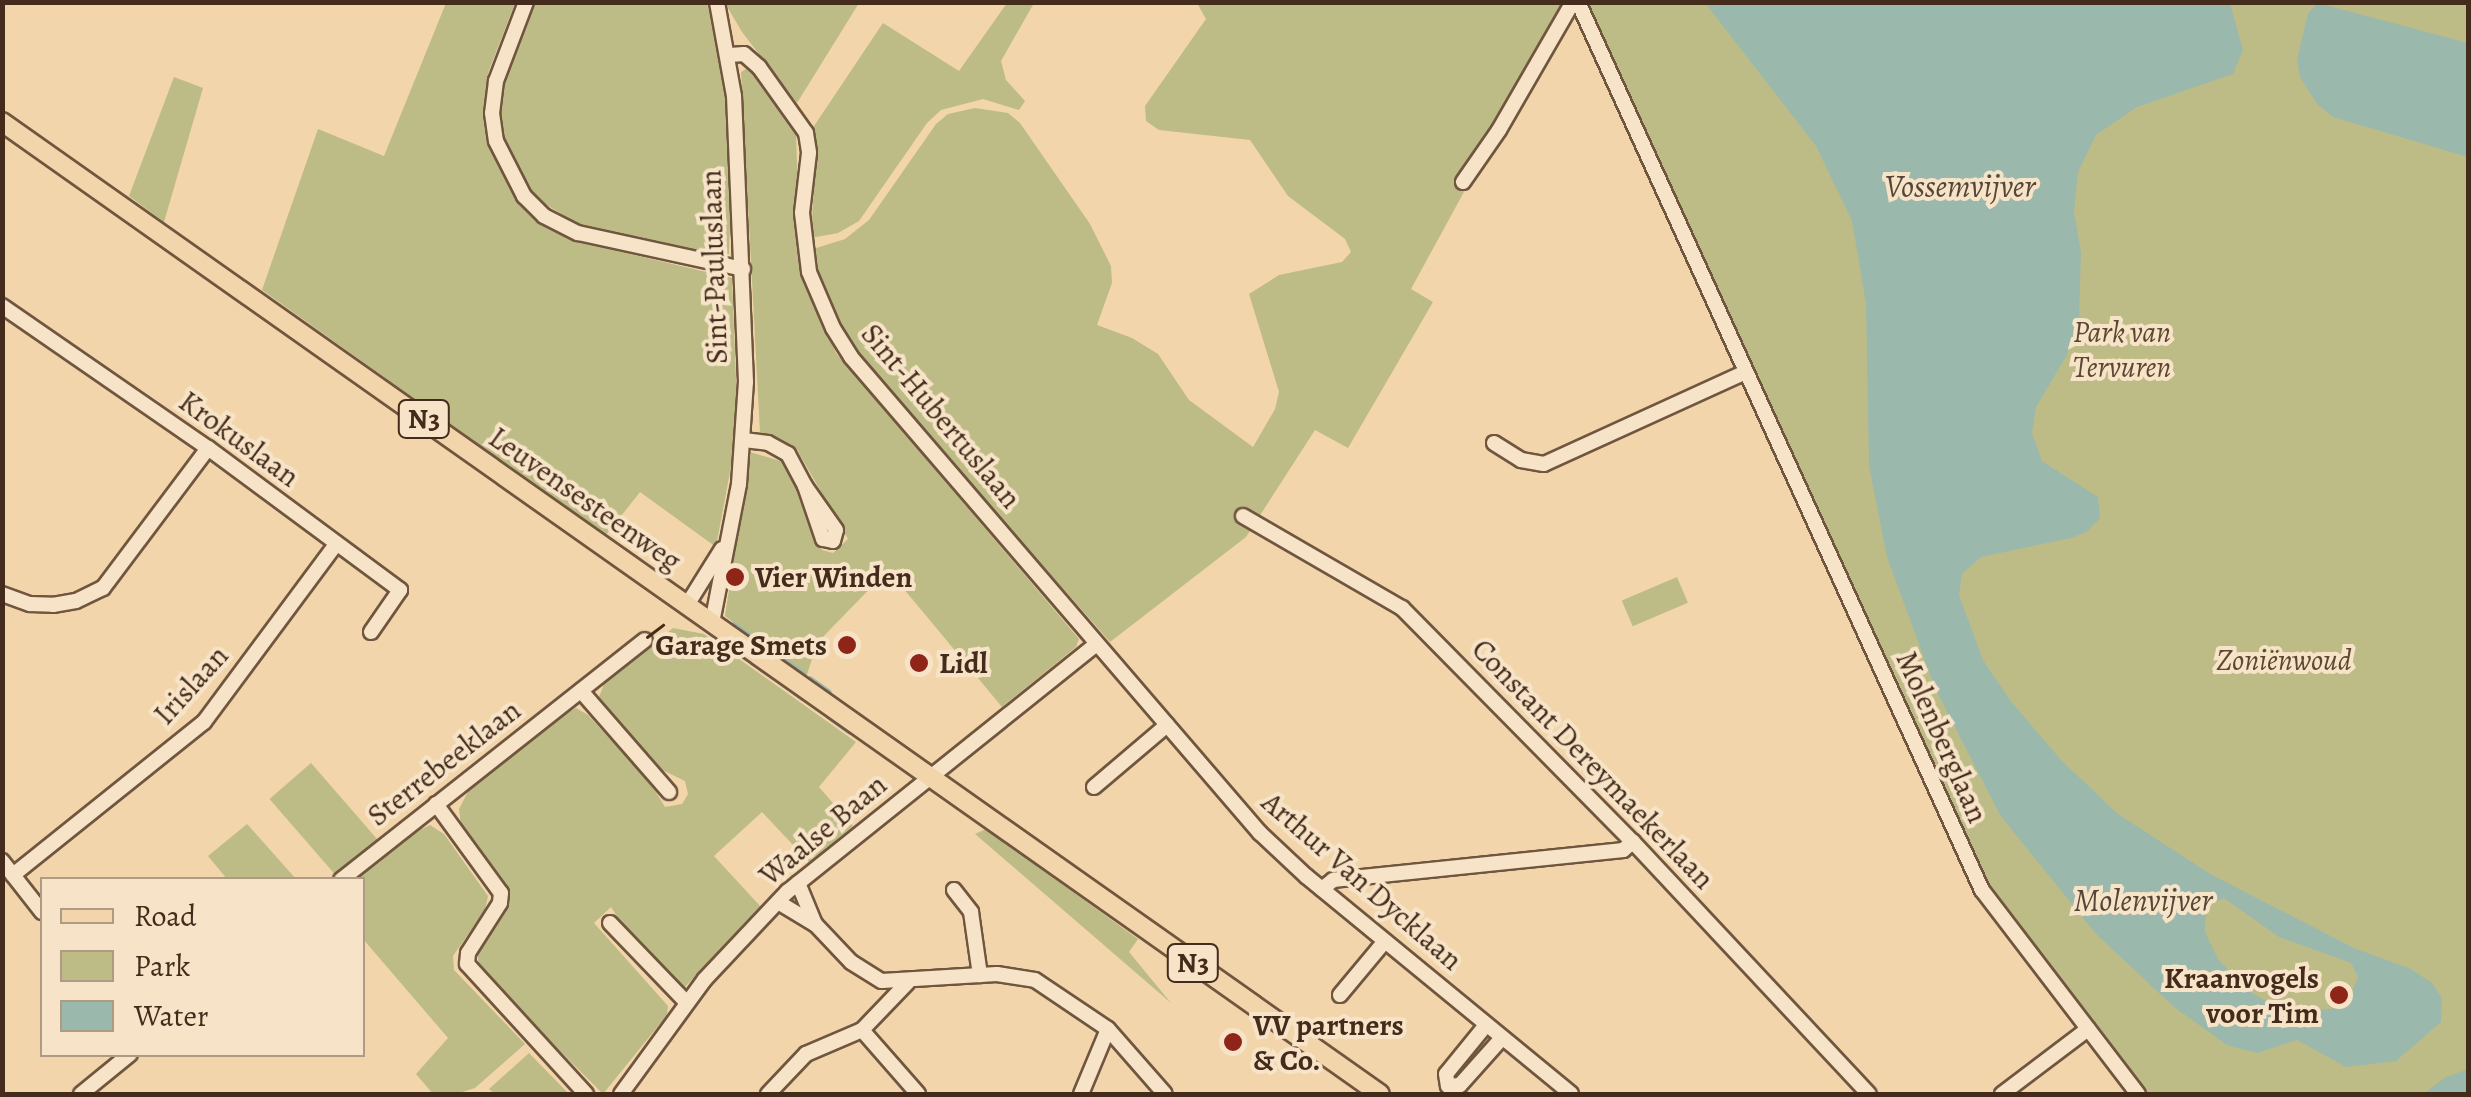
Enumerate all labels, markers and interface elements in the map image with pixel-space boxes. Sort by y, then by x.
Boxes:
water label: Vossemvijver [1885,167,2035,205]
street label: Sint-Pauluslaan [693,169,735,365]
park label: Park van Tervuren [2073,314,2171,384]
street label: Sint-Hubertuslaan [853,316,1029,516]
street label: Krokuslaan [172,383,306,495]
road number: N3 [396,396,452,442]
street label: Leuvensesteenweg [482,419,688,579]
place label: Vier Winden [755,559,912,595]
marker: Vier Winden [724,566,746,588]
place label: Garage Smets [655,627,827,663]
street label: Constant Dereymaekerlaan [1464,631,1722,897]
marker: Garage Smets [836,634,858,656]
street label: Irislaan [146,638,236,732]
park label: Zoniënwoud [2216,642,2352,678]
place label: Lidl [939,645,988,681]
street label: Molenberglaan [1888,646,1996,828]
marker: Lidl [908,652,930,674]
street label: Sterrebeeklaan [360,692,528,834]
street label: Waalse Baan [752,767,894,893]
street label: Arthur Van Dycklaan [1254,784,1470,978]
legend [40,877,365,1057]
water label: Molenvijver [2074,881,2212,919]
text: Road [134,896,196,936]
road number: N3 [1166,940,1220,986]
text: Park [134,946,190,986]
place label: Kraanvogels voor Tim [2164,960,2319,1030]
marker: Kraanvogels voor Tim [2328,984,2350,1006]
text: Water [134,996,208,1036]
place label: VV partners & Co. [1253,1007,1404,1078]
marker: VV partners & Co. [1222,1031,1244,1053]

